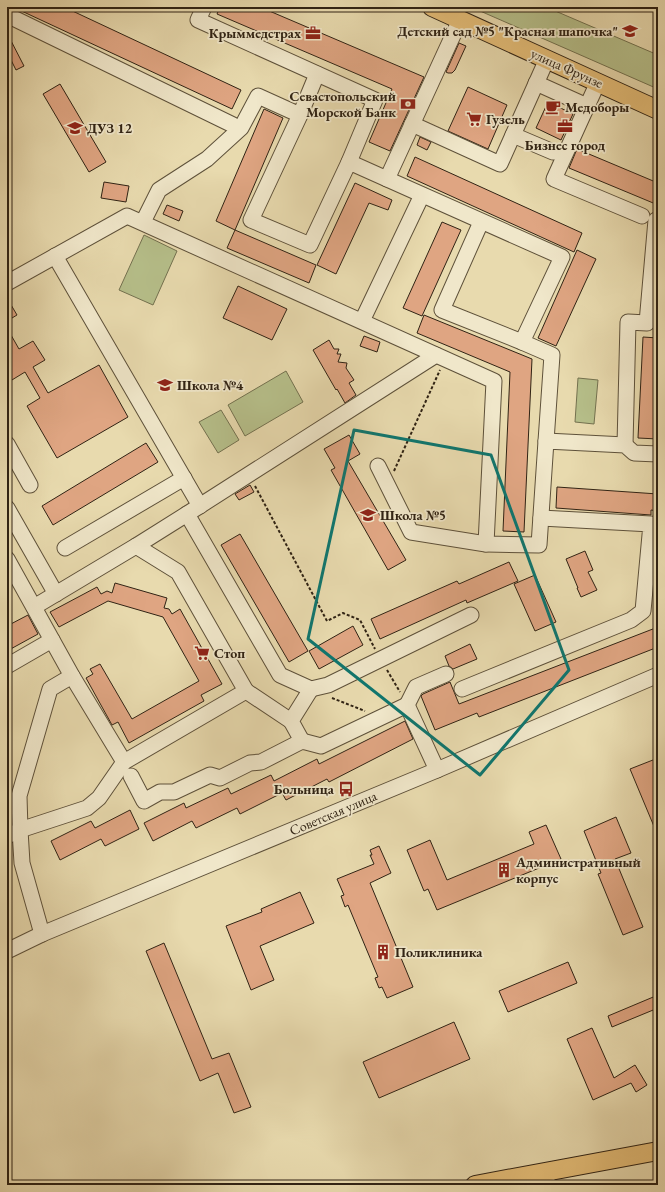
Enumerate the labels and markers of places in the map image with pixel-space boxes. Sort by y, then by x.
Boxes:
place label: Детский сад №5 "Красная шапочка" [397,22,618,40]
school or university icon: Детский сад №5 "Красная шапочка" [621,22,639,40]
place label: Крыммедстрах [209,24,301,42]
office icon: Крыммедстрах [304,24,322,42]
place label: Севастопольский Морской Банк [290,87,396,121]
bank icon: Севастопольский Морской Банк [399,95,417,113]
cafe icon: Медоборы [544,98,562,116]
place label: Медоборы [565,98,629,116]
supermarket icon: Гузель [465,110,483,128]
place label: Гузель [486,110,525,128]
office icon: Бизнес город [556,117,574,135]
school or university icon: ДУЗ 12 [66,119,84,137]
place label: ДУЗ 12 [87,119,133,137]
place label: Бизнес город [525,136,606,154]
school or university icon: Школа №4 [156,376,174,394]
place label: Школа №4 [177,376,244,394]
school or university icon: Школа №5 [359,506,377,524]
place label: Школа №5 [380,506,446,524]
supermarket icon: Стоп [193,644,211,662]
place label: Стоп [214,644,245,662]
place label: Больница [274,780,335,798]
bus stop icon: Больница [337,780,355,798]
place label: Административный корпус [515,853,641,887]
building icon: Административный корпус [495,861,513,879]
building icon: Поликлиника [374,943,392,961]
place label: Поликлиника [395,943,483,961]

